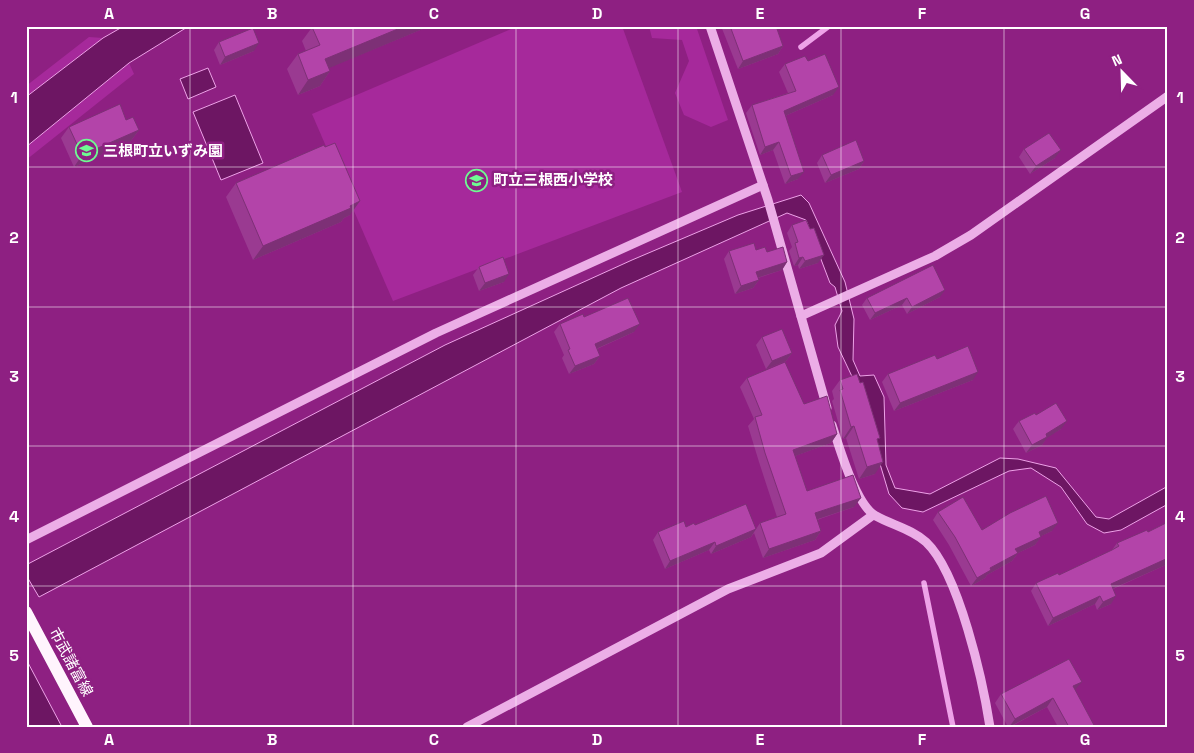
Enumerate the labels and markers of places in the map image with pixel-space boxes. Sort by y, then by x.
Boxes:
school or university icon: 三根町立いずみ園 [75,139,99,163]
place label: 三根町立いずみ園 [103,141,223,160]
school or university icon: 町立三根西小学校 [465,168,489,192]
place label: 町立三根西小学校 [493,170,613,189]

